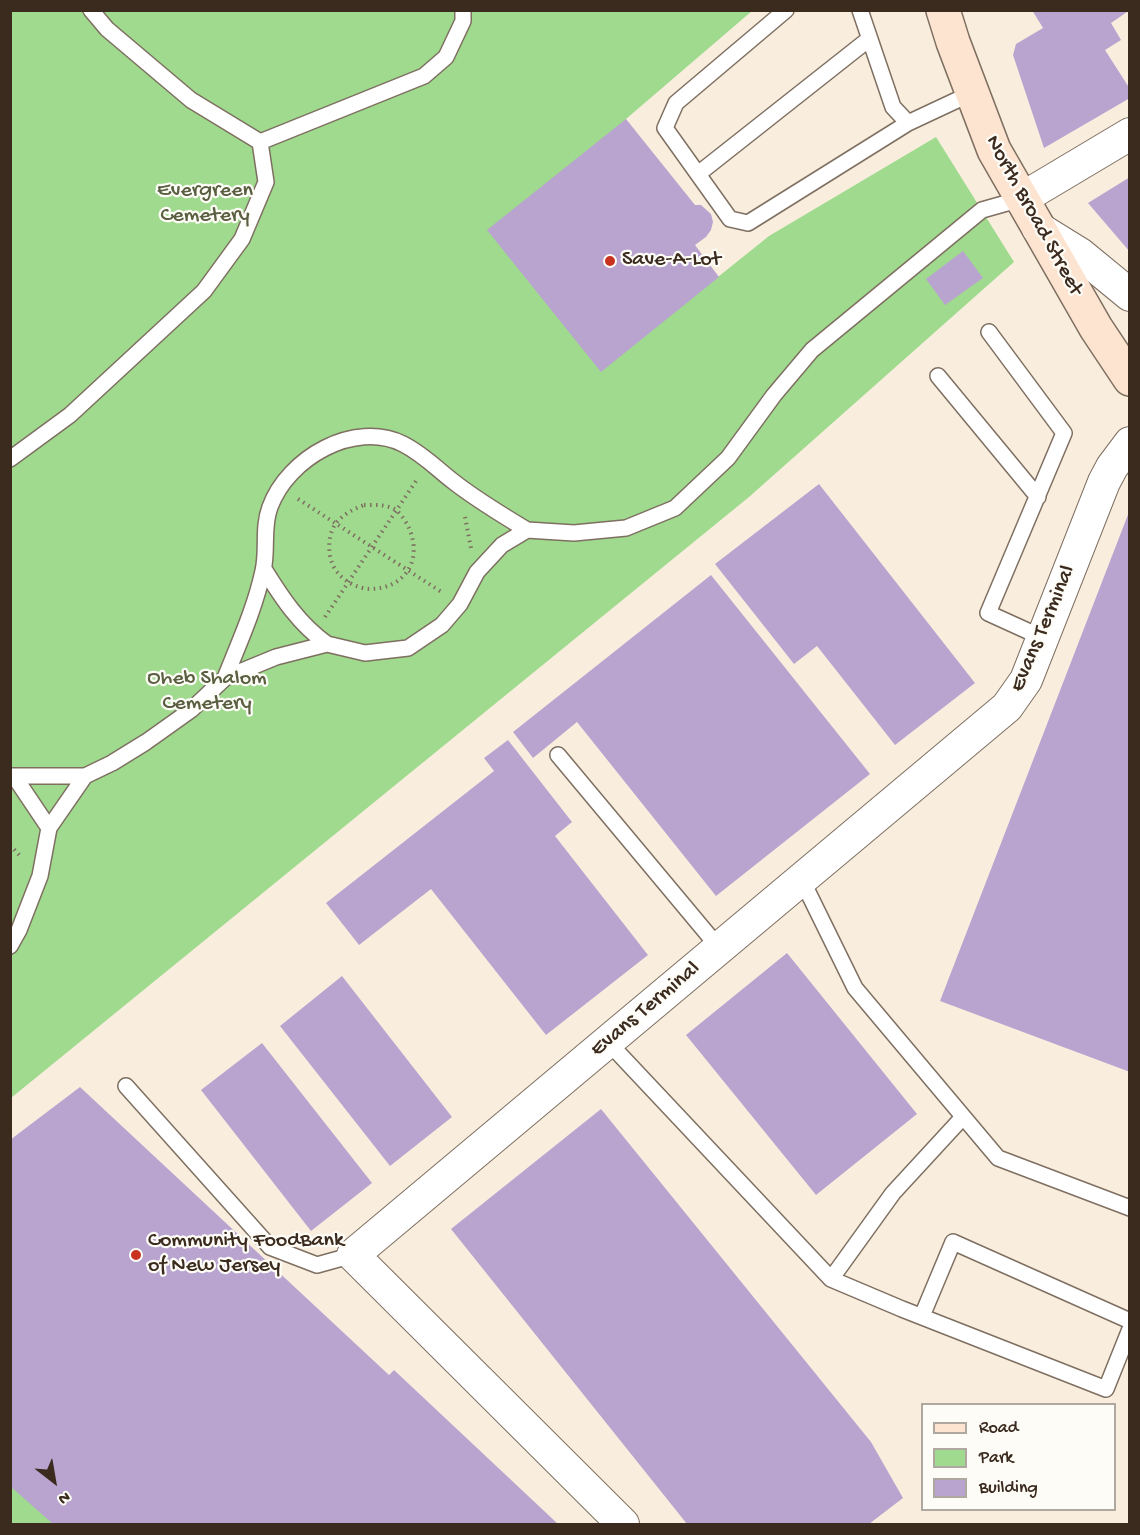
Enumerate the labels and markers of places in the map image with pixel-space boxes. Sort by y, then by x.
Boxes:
place label: Save-A-Lot [622,248,721,274]
marker: Save-A-Lot [603,254,617,268]
place label: Community FoodBank of New Jersey [148,1229,344,1280]
marker: Community FoodBank of New Jersey [129,1248,143,1262]

